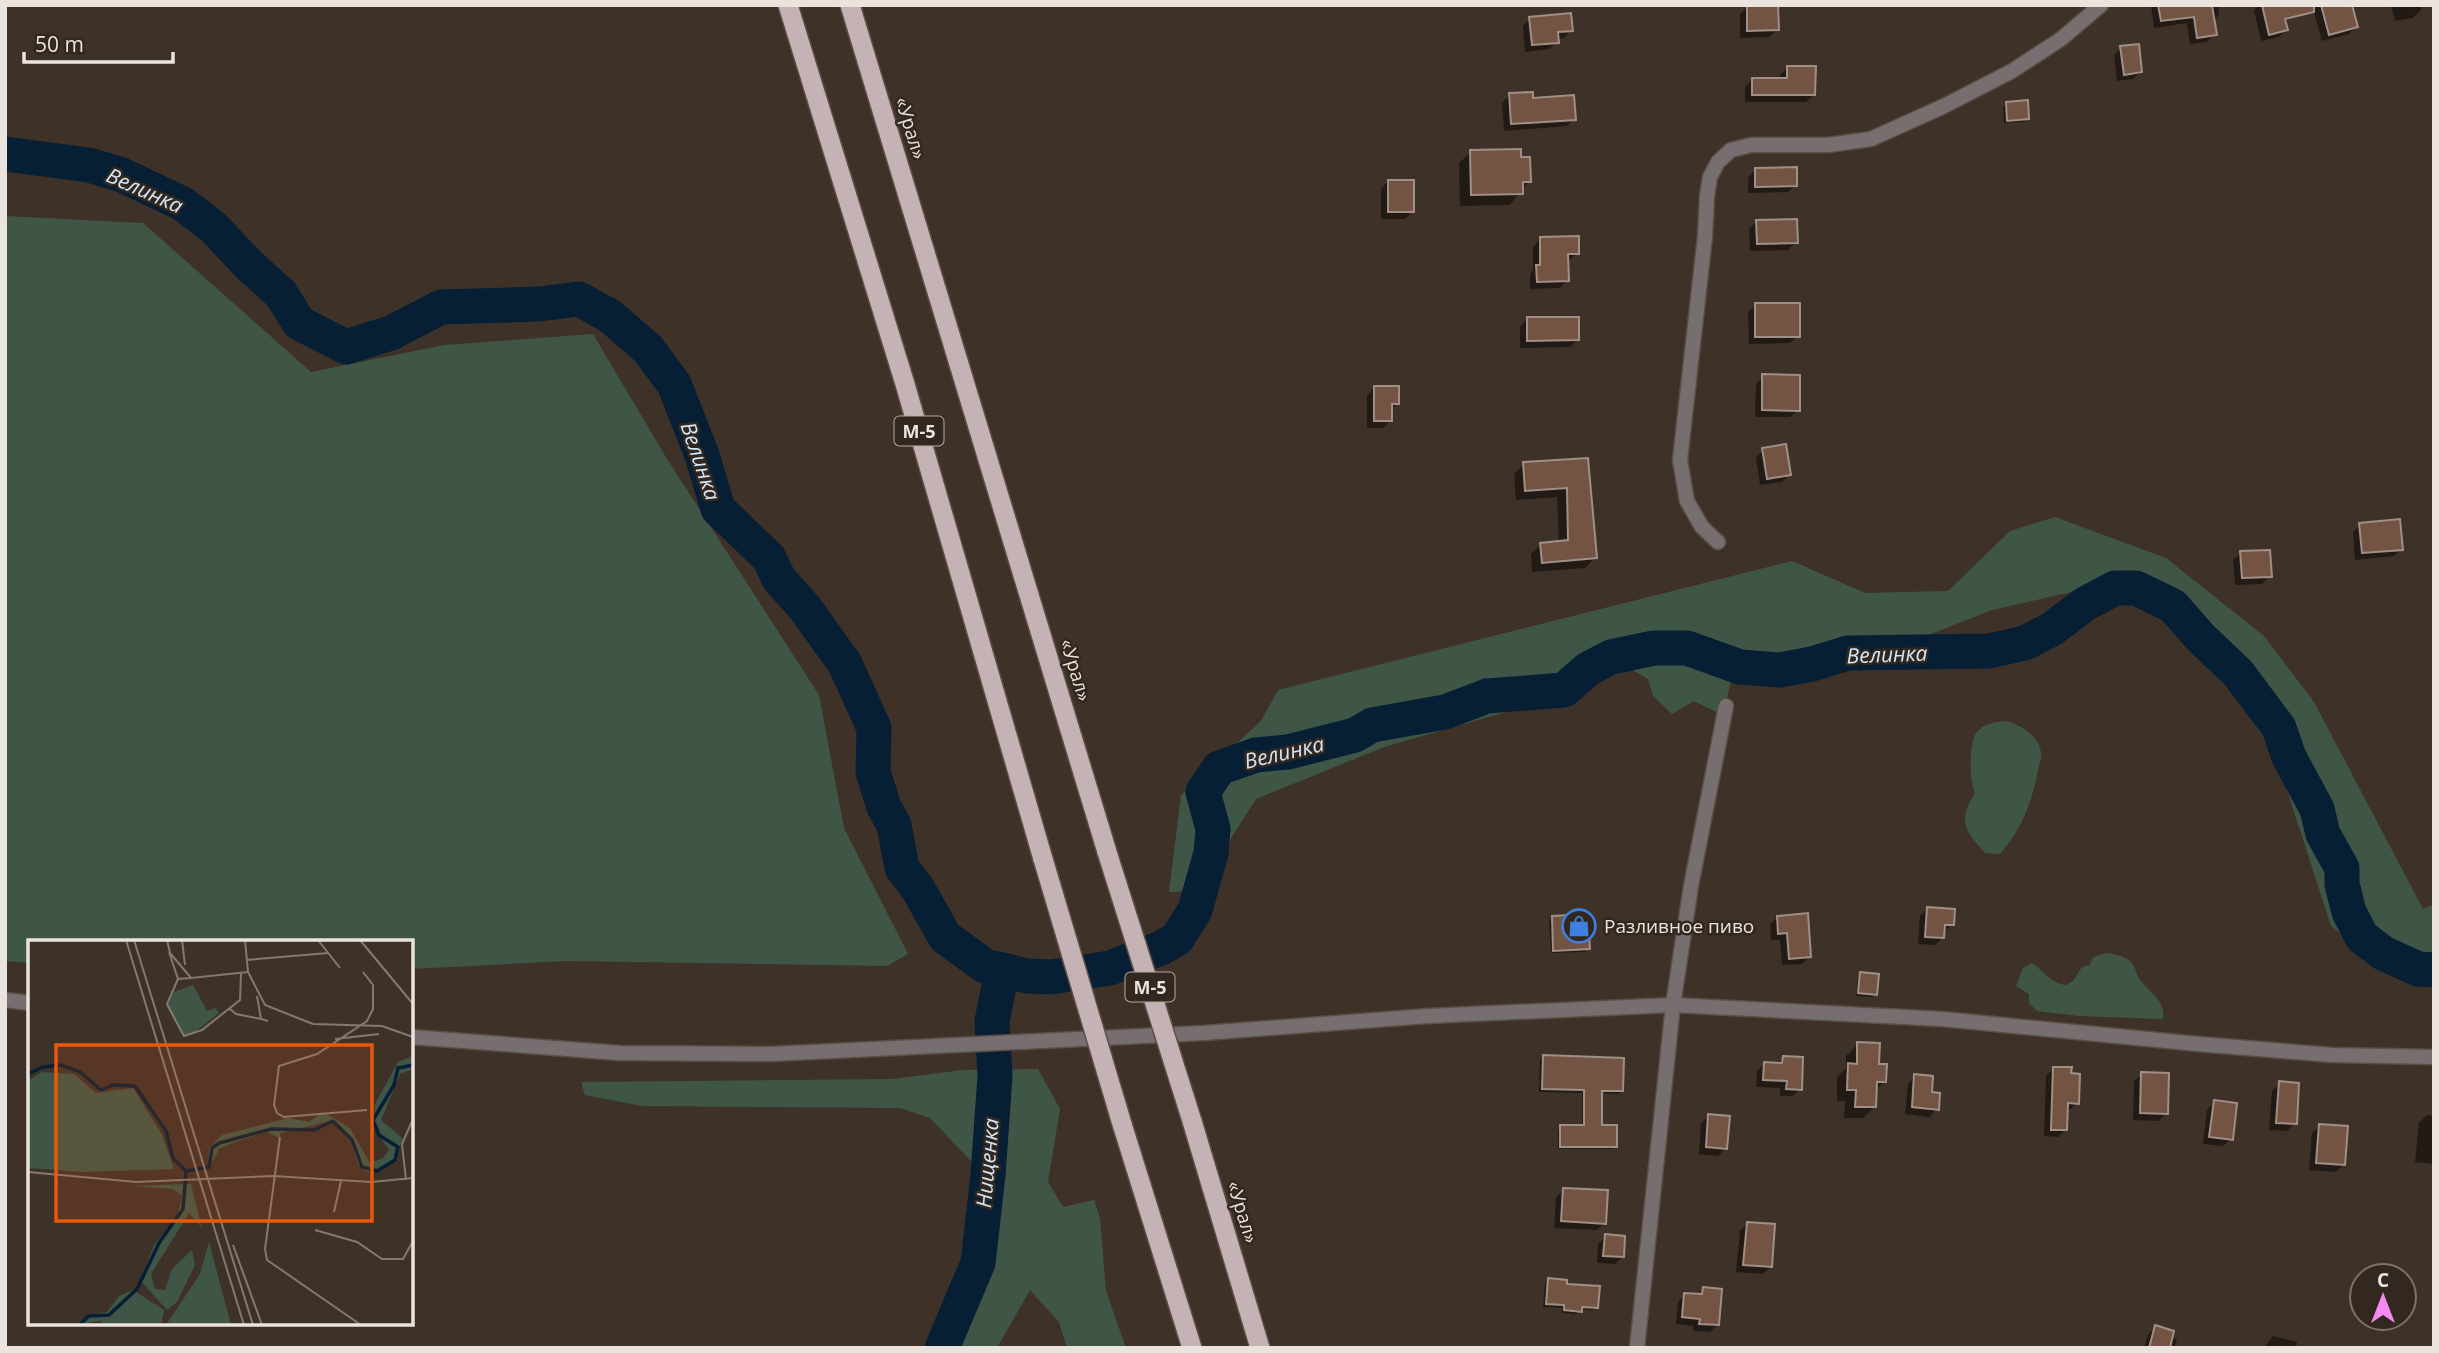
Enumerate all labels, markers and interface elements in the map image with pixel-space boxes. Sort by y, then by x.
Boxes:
scale bar [24,21,173,65]
text: 50 m [35,30,84,58]
street label: «Урал» [889,94,933,162]
water label: Велинка [102,161,188,219]
road number: М-5 [894,416,944,446]
water label: Велинка [675,418,727,504]
street label: «Урал» [1054,636,1098,704]
water label: Велинка [1846,639,1928,669]
water label: Велинка [1241,729,1327,775]
shop icon: Разливное пиво [1560,907,1598,945]
place label: Разливное пиво [1604,913,1754,939]
inset map [28,940,413,1325]
road number: М-5 [1126,972,1174,1002]
water label: Нищенка [969,1117,1005,1209]
street label: «Урал» [1221,1178,1265,1246]
north arrow [2348,1262,2418,1332]
text: С [2377,1267,2389,1293]

